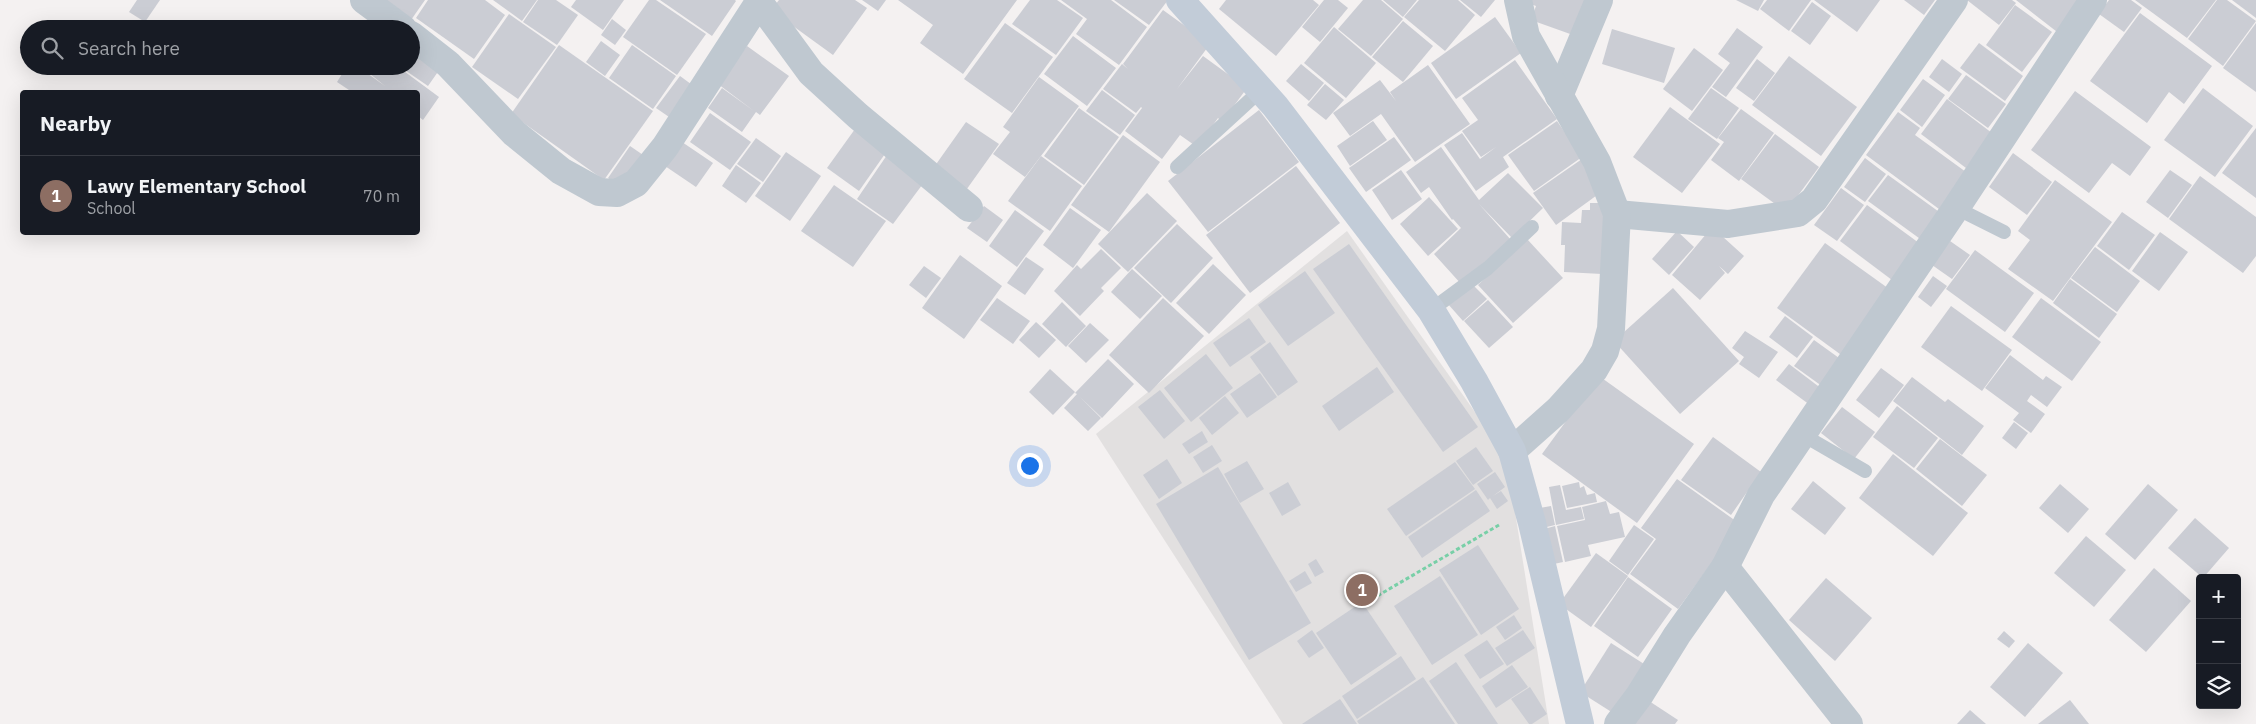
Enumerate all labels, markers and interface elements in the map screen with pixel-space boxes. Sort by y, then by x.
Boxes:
search box [20,20,420,75]
icon: search [38,34,66,62]
text: Search here [78,36,180,60]
text: Nearby [40,109,111,137]
text: Lawy Elementary School [87,174,306,198]
text: 1 [51,186,61,206]
text: 70 m [363,186,400,206]
text: School [87,198,136,218]
your location [1017,453,1043,479]
pin: 1 [1346,571,1378,609]
map controls [2196,574,2241,709]
button: + [2196,574,2241,619]
button: − [2196,619,2241,664]
button: layers [2196,664,2241,709]

